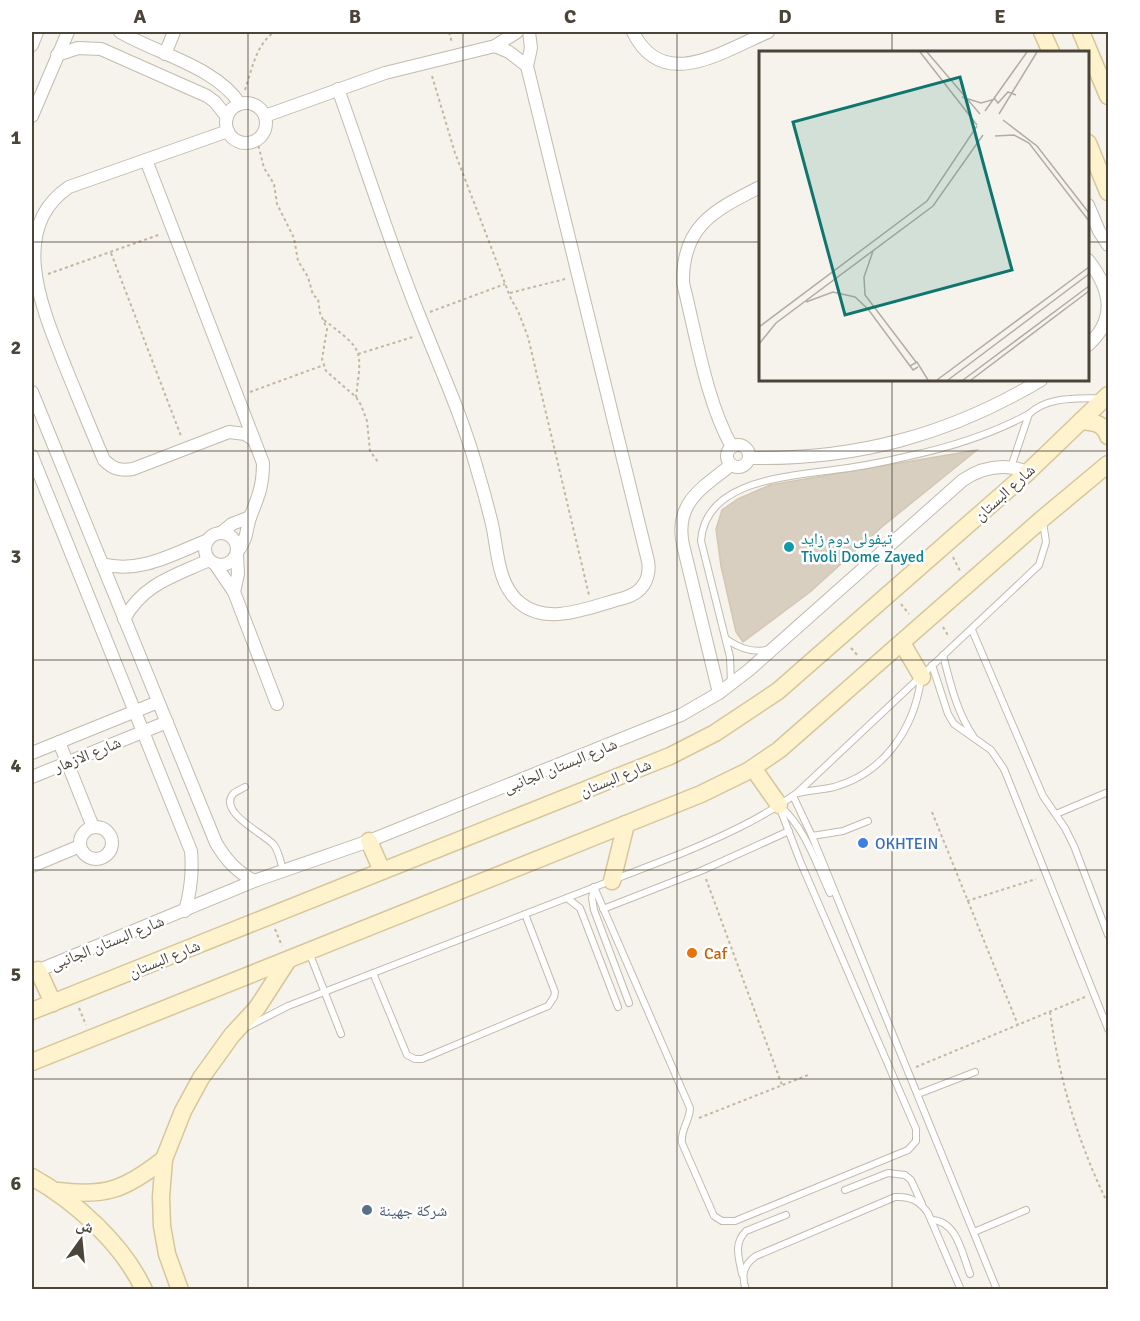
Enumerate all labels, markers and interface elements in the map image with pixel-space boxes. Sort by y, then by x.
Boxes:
text: A [134,4,147,29]
text: B [349,4,361,29]
text: C [564,4,576,29]
text: D [778,4,792,29]
text: E [994,4,1006,29]
inset map [759,51,1089,381]
text: 1 [11,125,22,150]
text: 2 [11,335,21,360]
street label: شارع البستان [970,460,1039,525]
place label: تيفولى دوم زايد Tivoli Dome Zayed [801,529,924,567]
marker: تيفولى دوم زايد Tivoli Dome Zayed [782,540,796,554]
text: 3 [11,544,21,569]
street label: شارع الازهار [50,732,124,778]
street label: شارع البستان الجانبى [500,733,620,797]
text: 4 [11,753,22,778]
street label: شارع البستان [576,754,654,800]
place label: OKHTEIN [875,834,938,854]
marker: OKHTEIN [856,836,870,850]
street label: شارع البستان الجانبى [47,910,167,974]
street label: شارع البستان [125,935,203,981]
place label: Caf [704,944,728,964]
marker: Caf [685,946,699,960]
text: 5 [11,962,21,987]
text: 6 [11,1171,22,1196]
place label: شركة جهينة [379,1201,447,1221]
marker: شركة جهينة [360,1203,374,1217]
north arrow [51,1210,111,1270]
text: ش [74,1215,95,1238]

